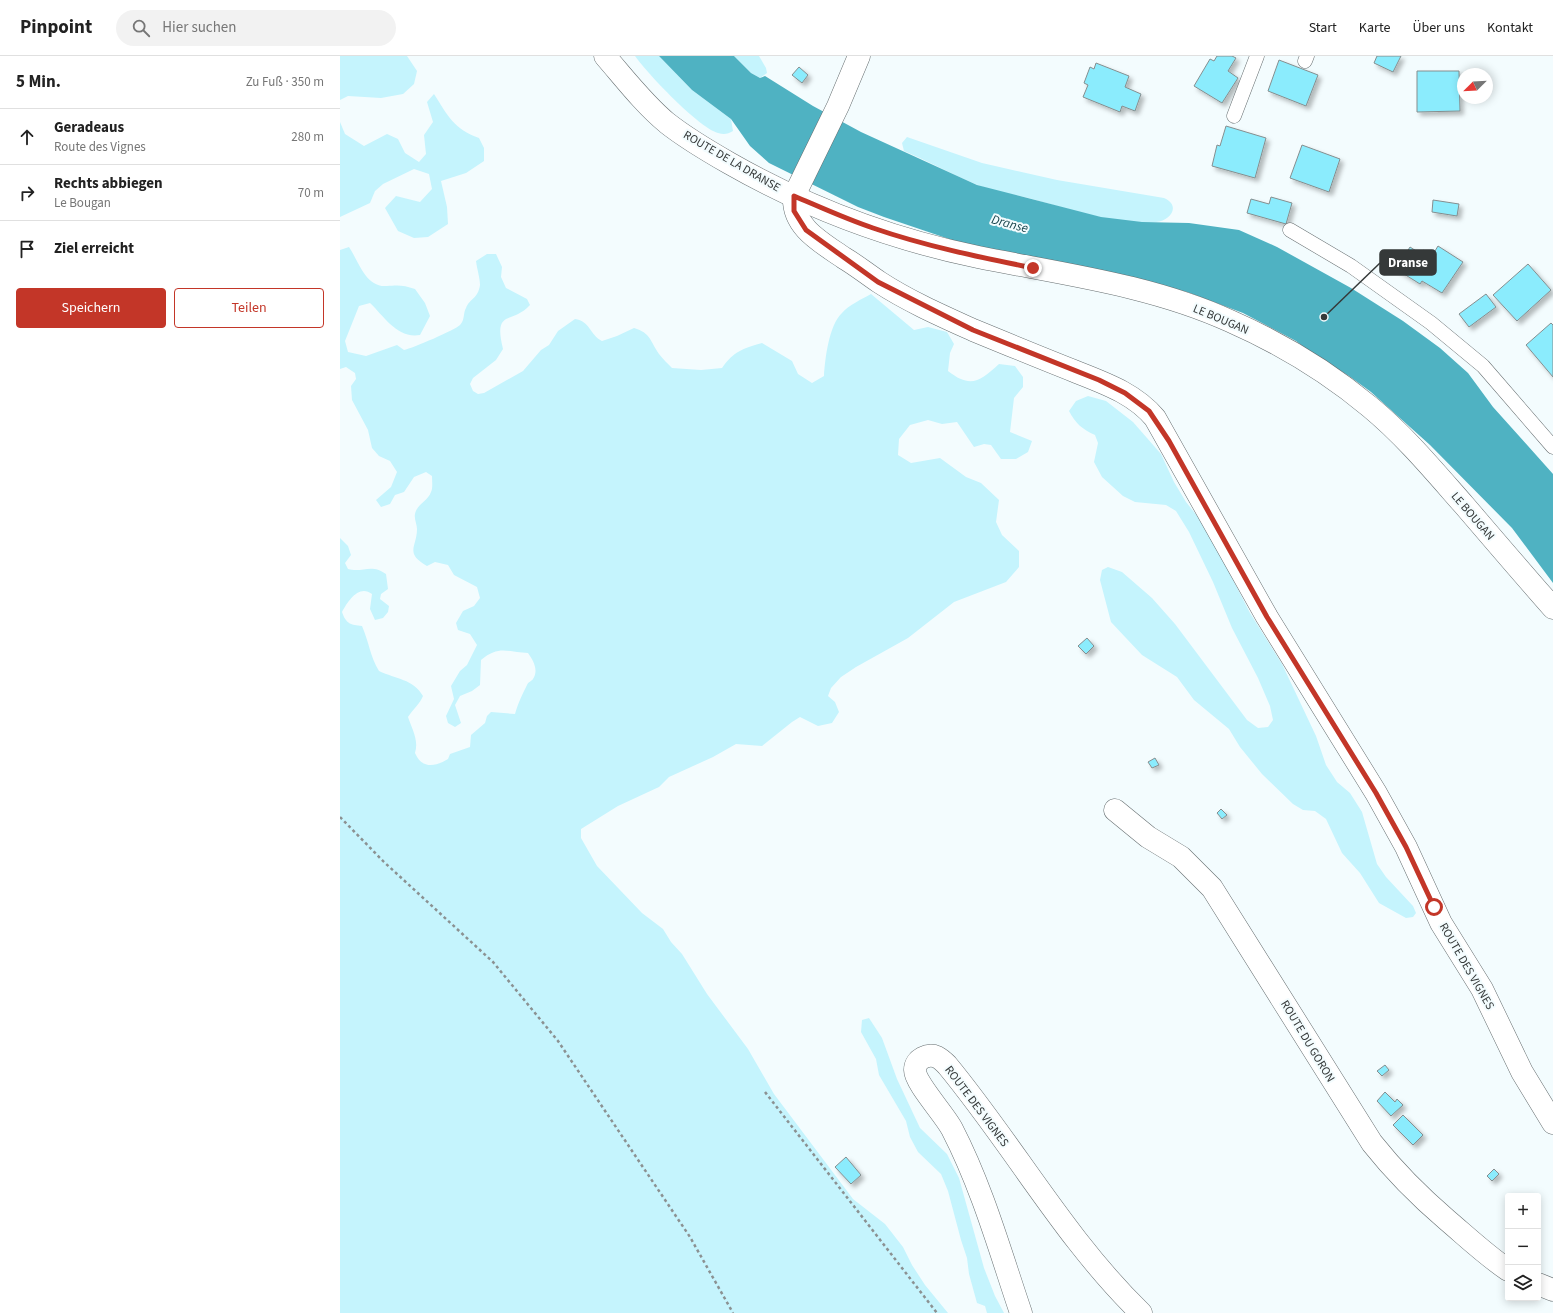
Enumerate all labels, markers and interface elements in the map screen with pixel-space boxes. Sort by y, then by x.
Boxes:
search box [116,10,396,46]
text: Pinpoint [20,14,92,41]
icon: search [130,17,152,39]
text: Hier suchen [162,17,236,38]
text: Start [1309,18,1337,38]
text: Karte [1359,18,1390,38]
text: Über uns [1412,18,1465,38]
text: Kontakt [1487,18,1533,38]
north arrow [1457,68,1493,104]
text: 5 Min. [16,70,61,94]
text: Zu Fuß · 350 m [246,73,324,91]
text: Geradeaus [54,117,124,138]
icon: ahead [16,126,38,148]
street label: ROUTE DE LA DRANSE [680,127,784,196]
text: 280 m [291,128,324,146]
text: Route des Vignes [54,138,146,156]
text: Rechts abbiegen [54,173,163,194]
icon: right [16,182,38,204]
text: 70 m [298,184,324,202]
text: Le Bougan [54,194,111,212]
water label: Dranse [989,210,1030,237]
icon: arrive [16,238,38,260]
text: Ziel erreicht [54,238,134,259]
callout: Dranse [1380,250,1436,275]
text: Dranse [1388,254,1428,272]
route end [1024,259,1042,277]
button: Speichern [16,288,166,328]
button: Teilen [174,288,324,328]
street label: LE BOUGAN [1190,300,1251,339]
street label: LE BOUGAN [1447,488,1498,544]
route start [1425,898,1443,916]
street label: ROUTE DES VIGNES [1435,920,1498,1013]
street label: ROUTE DU GORON [1276,997,1339,1086]
street label: ROUTE DES VIGNES [940,1062,1013,1150]
map controls [1505,1193,1541,1301]
button: + [1505,1193,1541,1229]
button: − [1505,1229,1541,1265]
button: layers [1505,1265,1541,1301]

